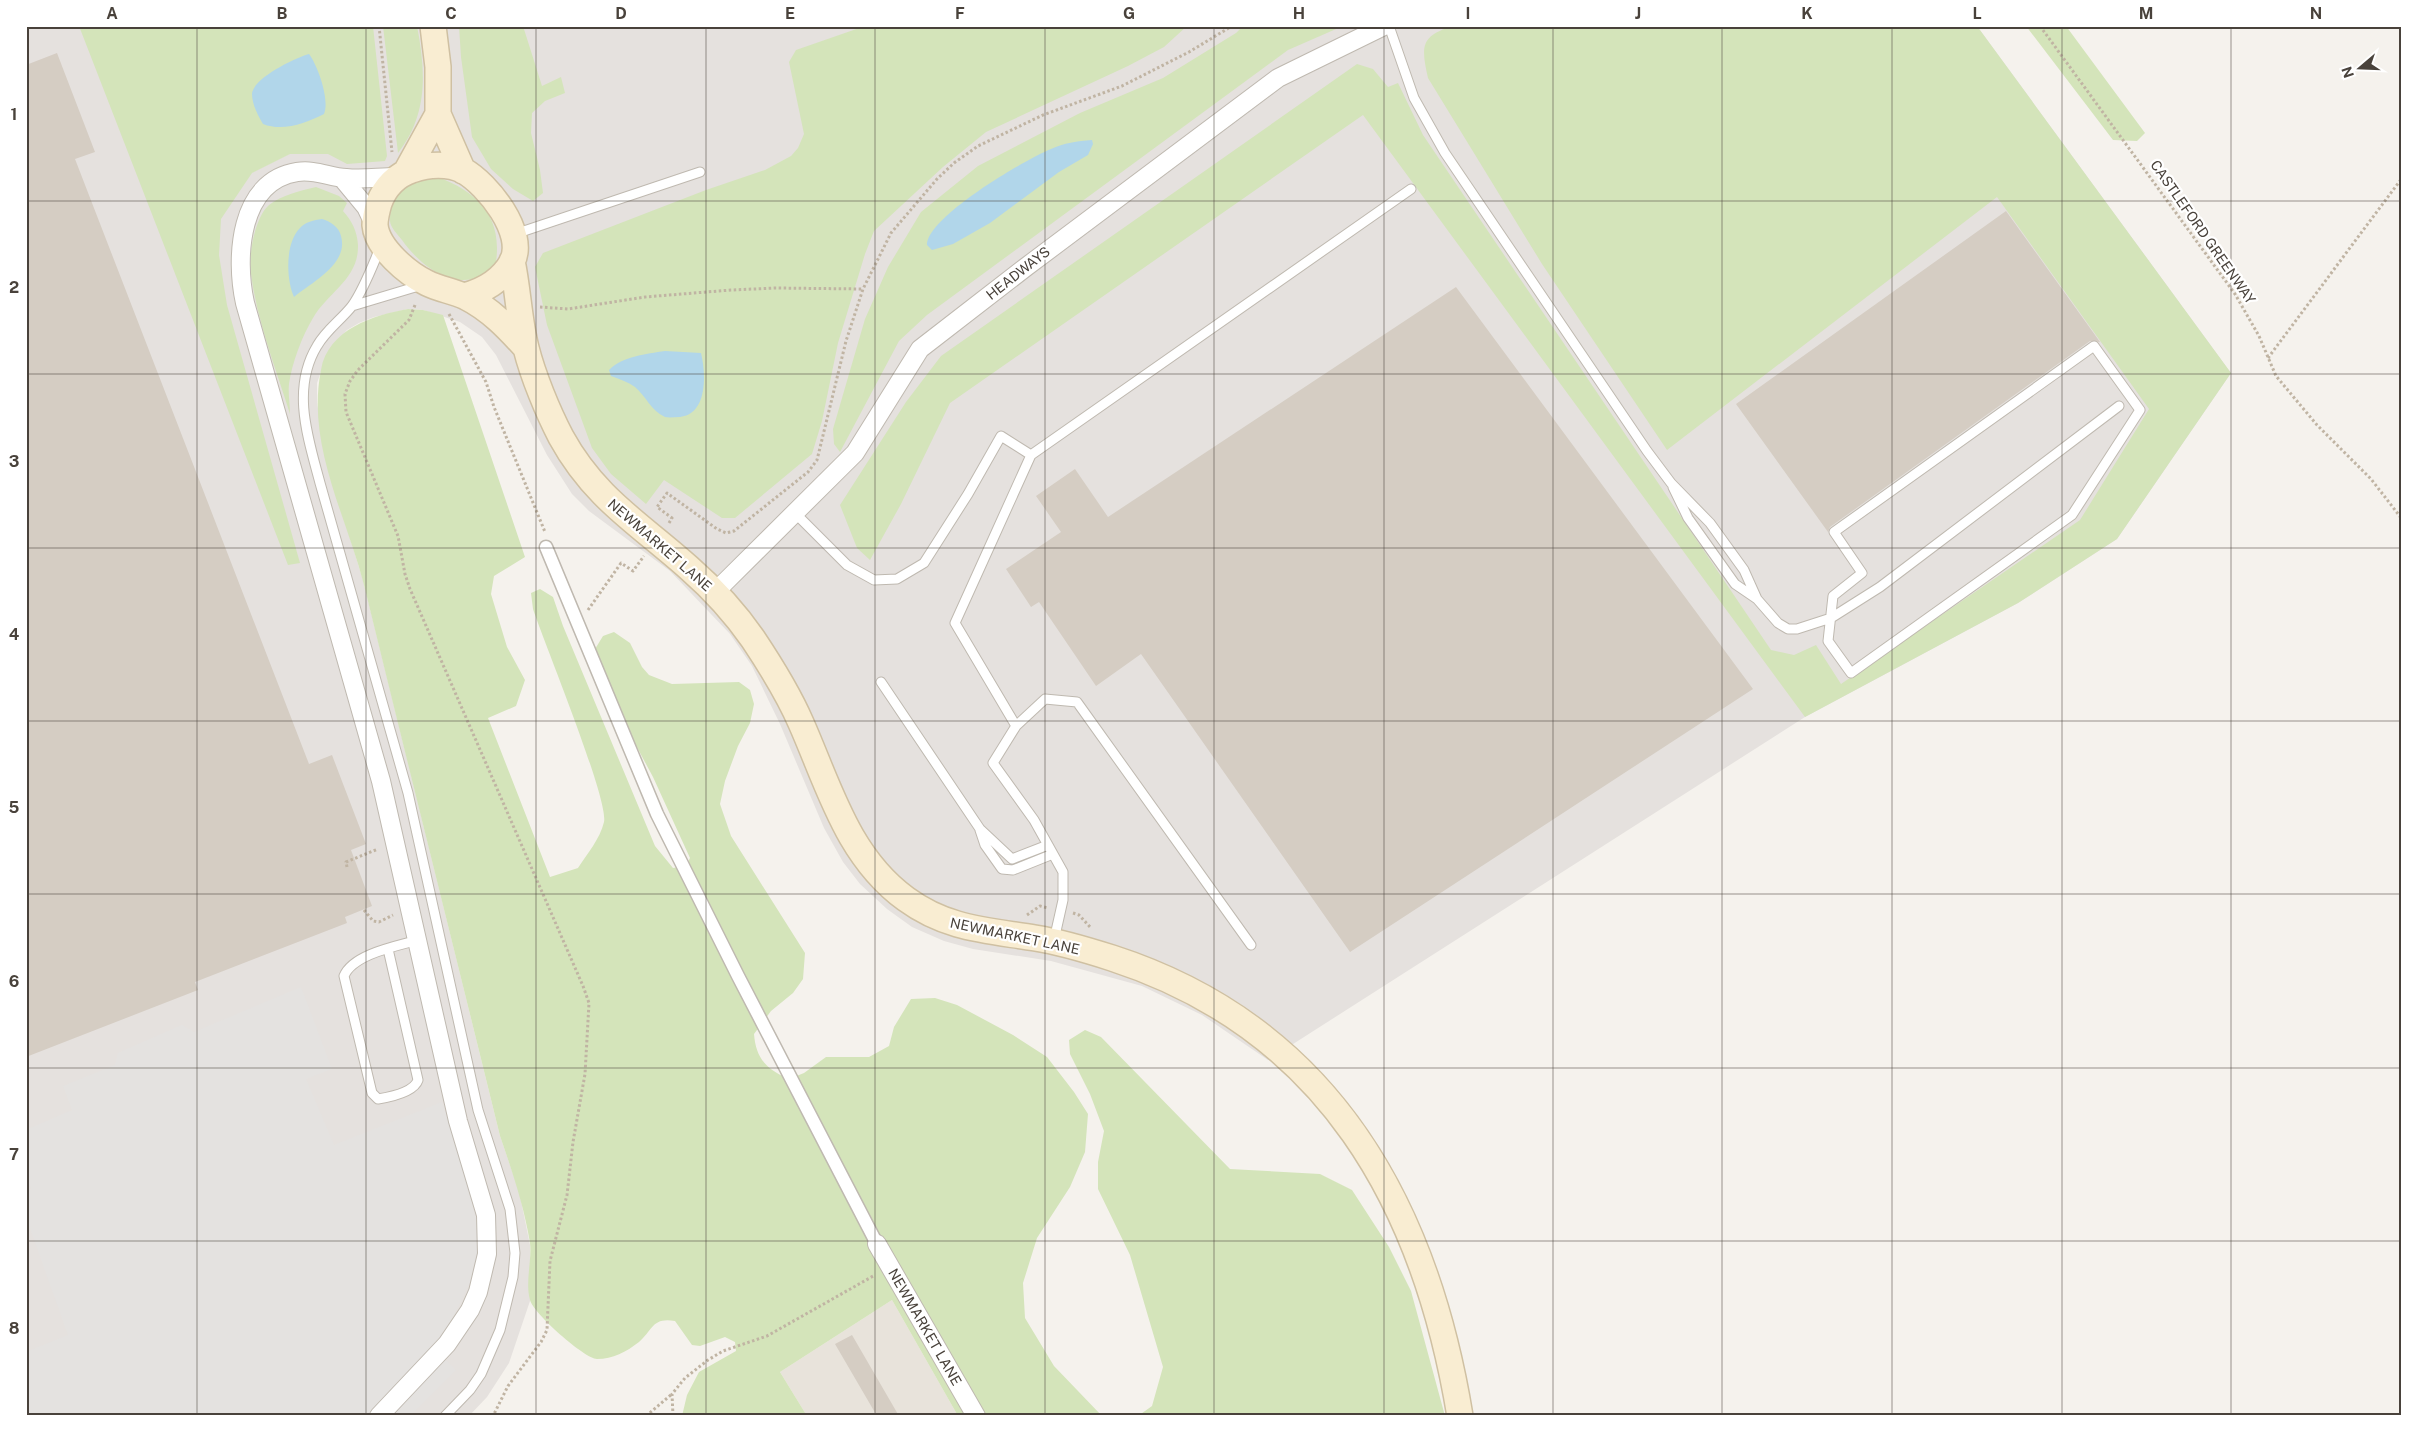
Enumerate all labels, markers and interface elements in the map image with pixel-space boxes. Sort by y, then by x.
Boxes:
text: A [106,4,118,23]
text: B [277,4,288,23]
text: C [445,4,457,23]
text: D [615,4,627,23]
text: E [785,4,795,23]
text: F [955,4,965,23]
text: G [1123,4,1135,23]
text: H [1293,4,1305,23]
text: I [1466,4,1470,23]
text: J [1635,4,1641,23]
text: K [1801,4,1813,23]
text: L [1972,4,1982,23]
text: M [2139,4,2153,23]
text: N [2310,4,2322,23]
north arrow [2336,42,2386,92]
text: N [2338,64,2357,80]
text: 1 [11,105,17,124]
street label: CASTLEFORD GREENWAY [2147,157,2259,307]
street label: HEADWAYS [983,243,1053,303]
text: 2 [9,278,19,297]
text: 3 [9,452,19,471]
street label: NEWMARKET LANE [605,496,715,594]
text: 4 [9,625,20,644]
text: 5 [9,798,20,817]
street label: NEWMARKET LANE [949,914,1081,958]
text: 6 [9,972,19,991]
text: 7 [9,1145,19,1164]
street label: NEWMARKET LANE [885,1266,965,1388]
text: 8 [9,1319,20,1338]

